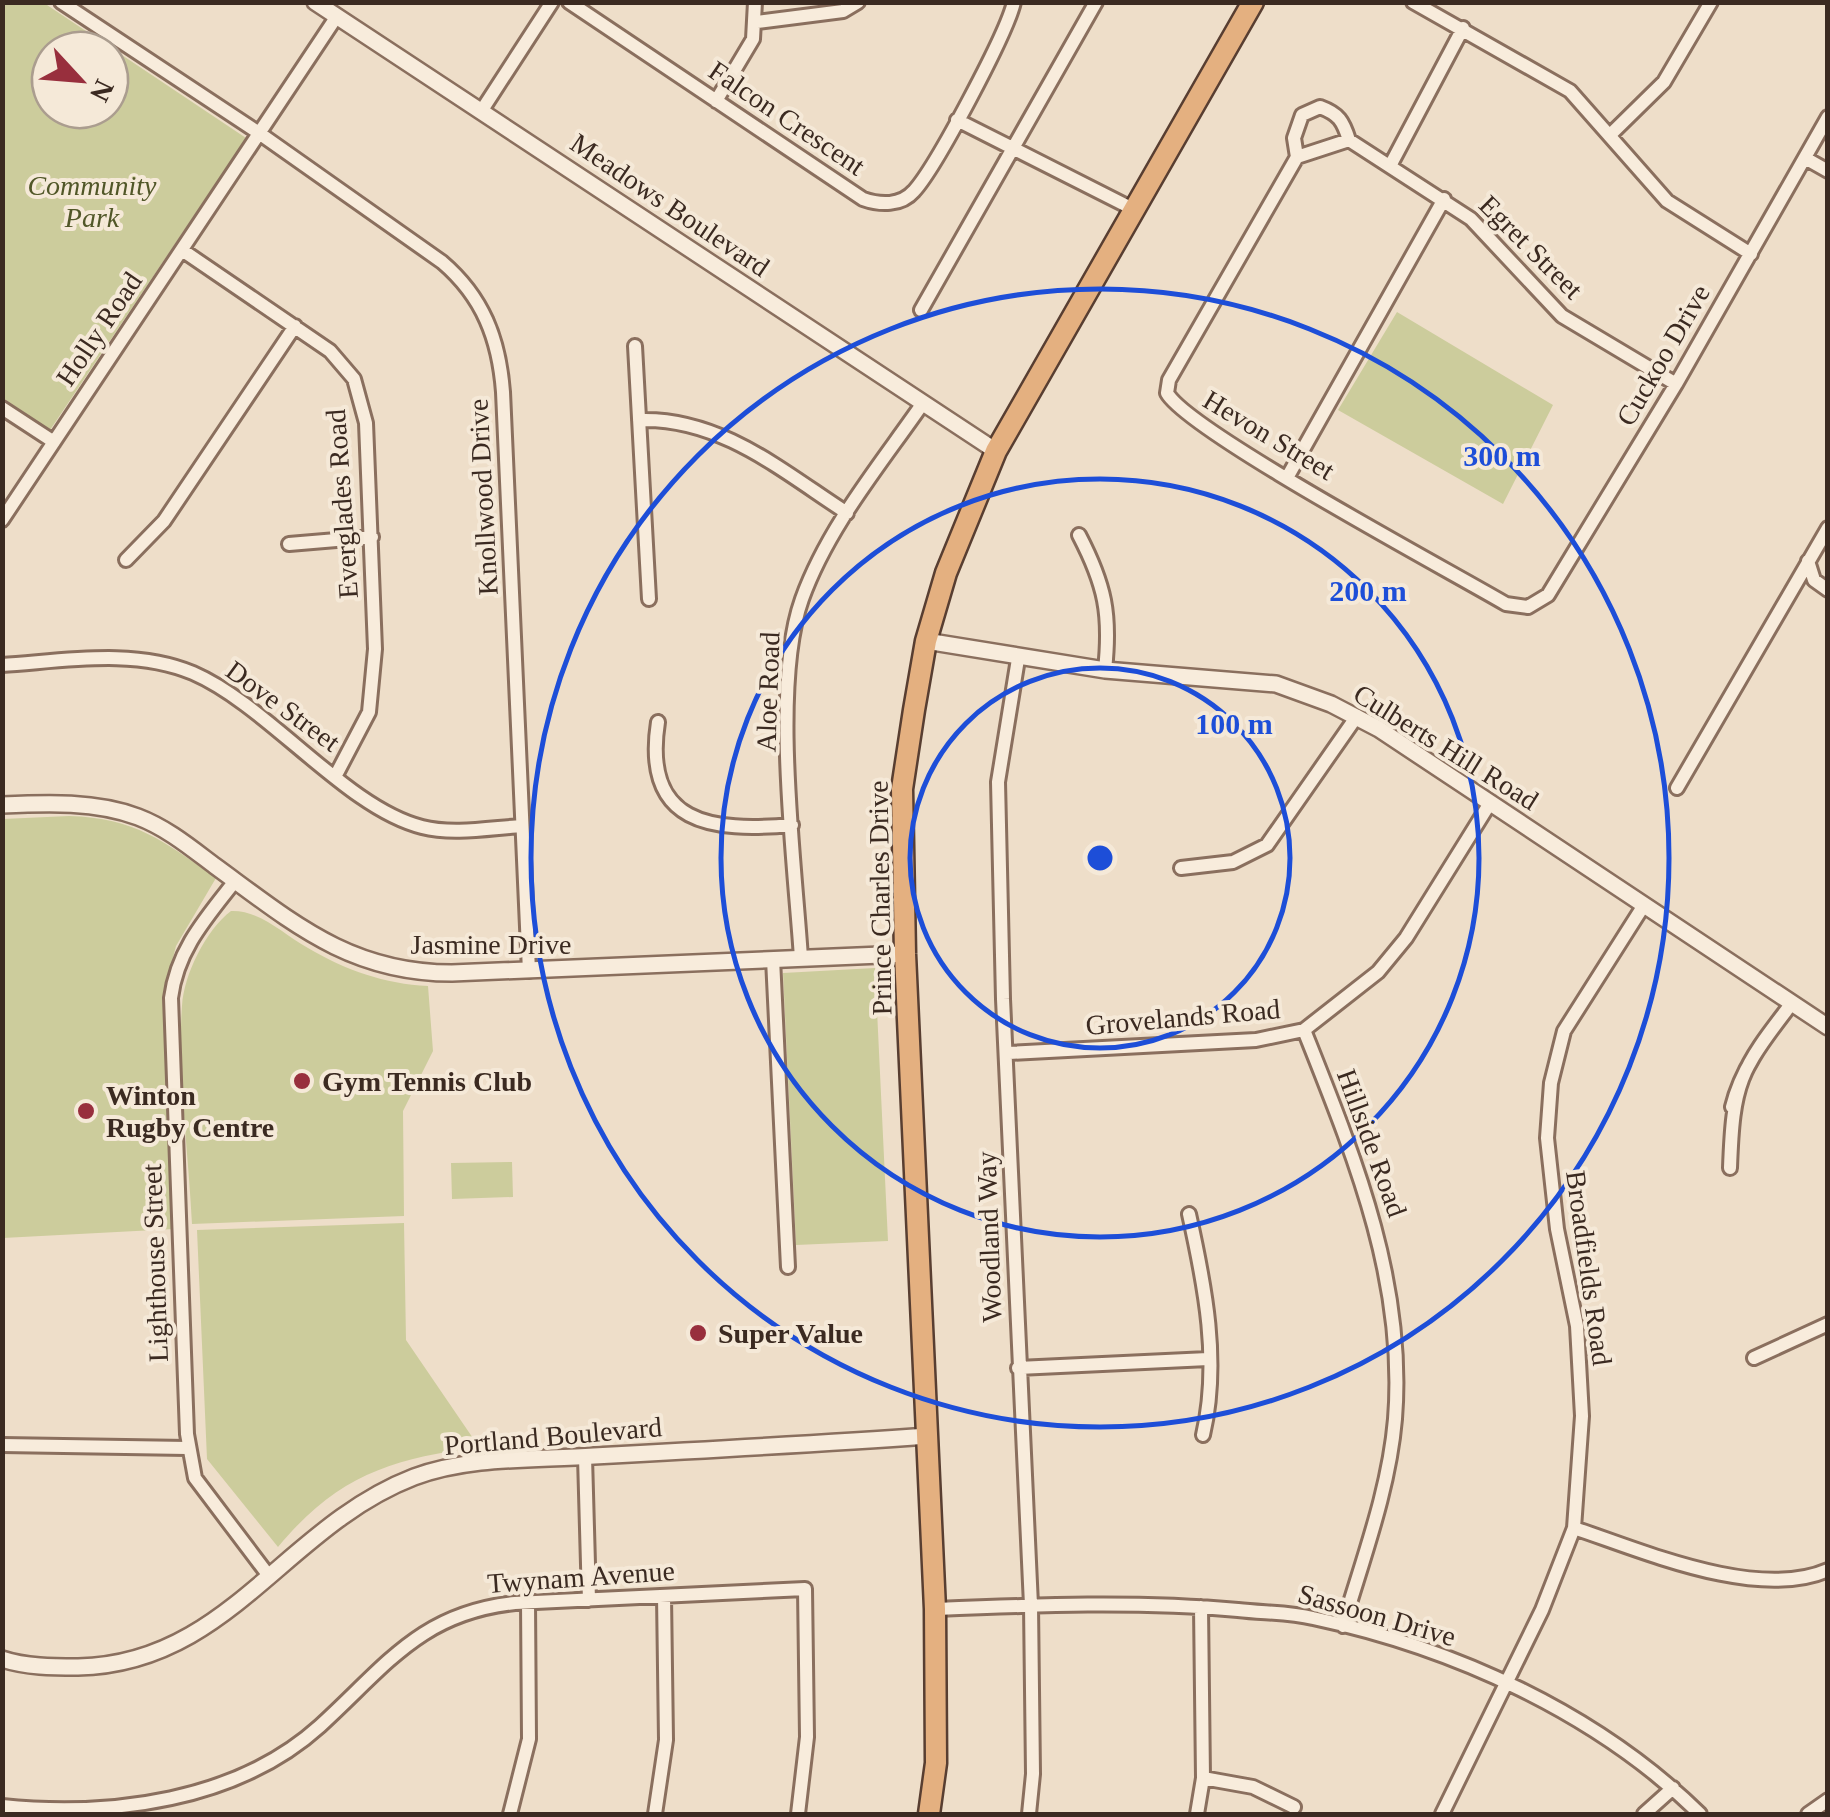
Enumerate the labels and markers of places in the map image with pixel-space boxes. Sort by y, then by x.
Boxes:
centre of rings [1082,840,1118,876]
place label: Gym Tennis Club [322,1066,532,1097]
marker: Gym Tennis Club [291,1070,313,1092]
place label: Winton Rugby Centre [106,1080,274,1143]
marker: Winton Rugby Centre [75,1100,97,1122]
place label: Super Value [718,1318,863,1349]
marker: Super Value [687,1322,709,1344]

